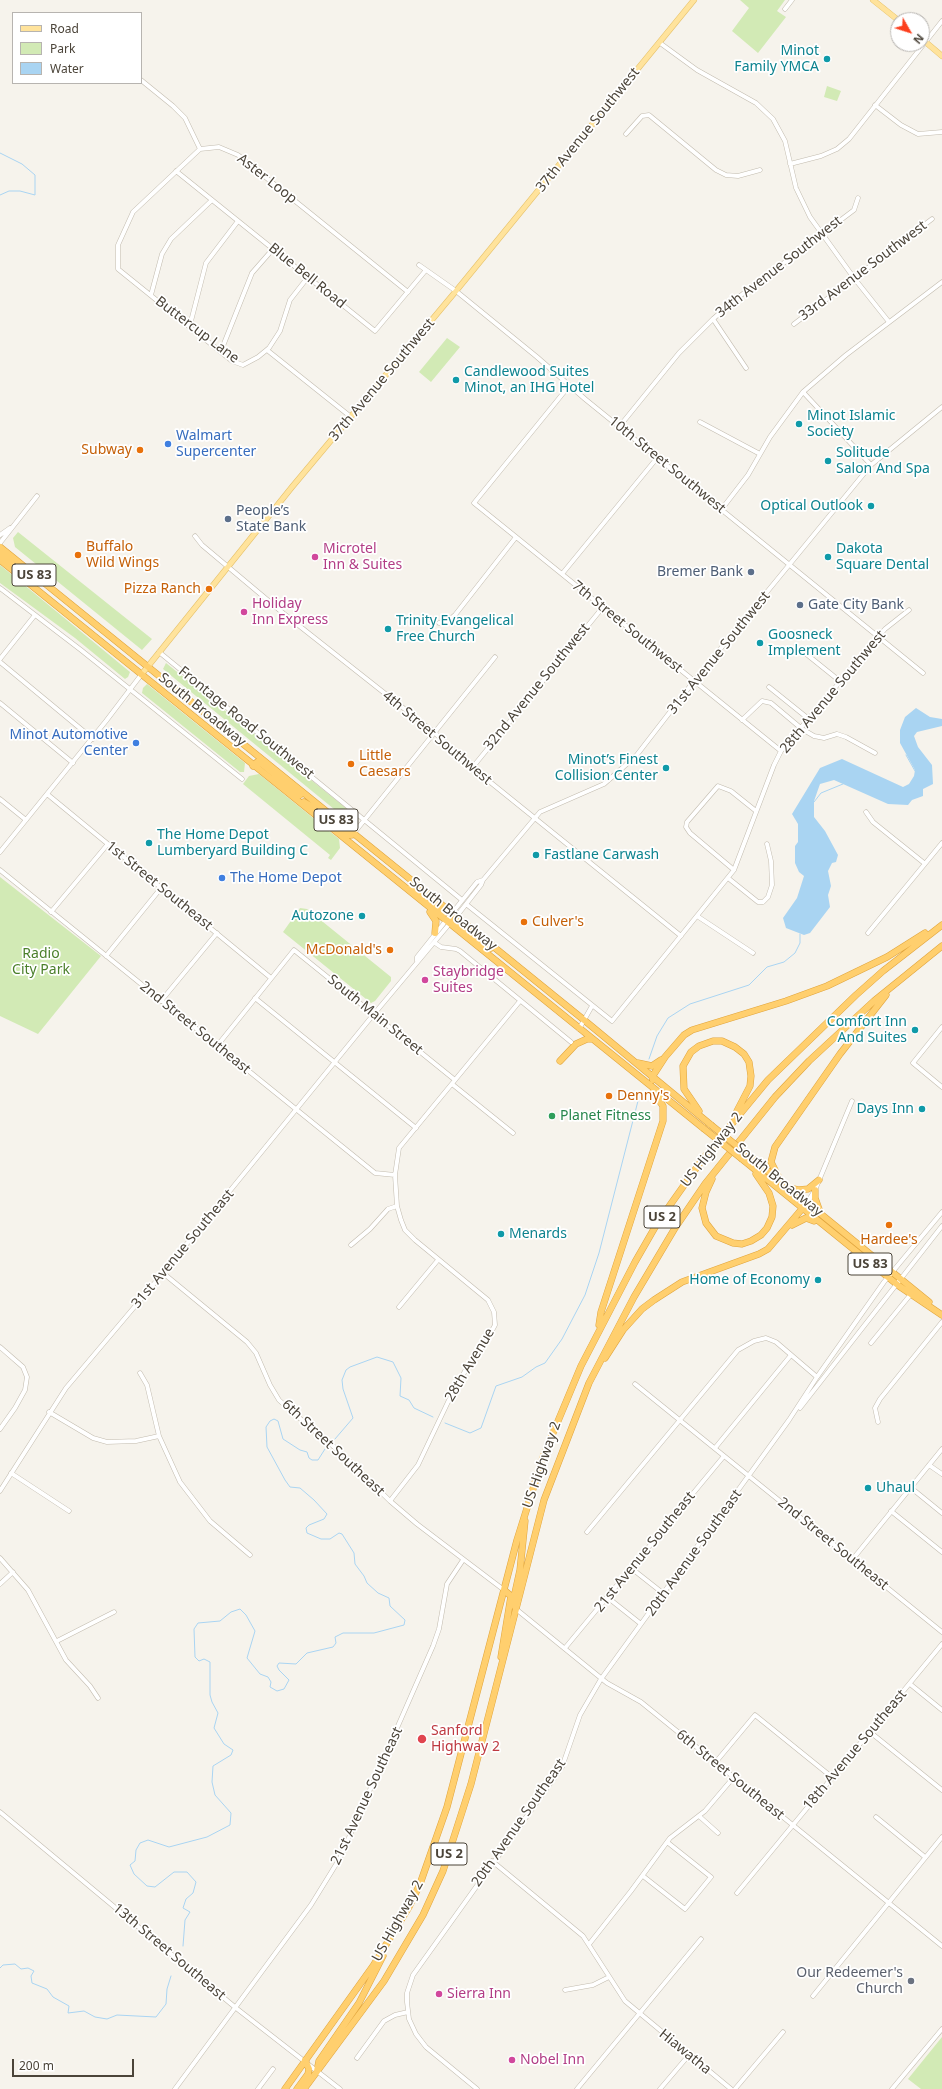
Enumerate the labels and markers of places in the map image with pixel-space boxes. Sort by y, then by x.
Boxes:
place label: Minot Family YMCA [734,43,819,76]
marker: Minot Family YMCA [822,54,832,64]
place label: Candlewood Suites Minot, an IHG Hotel [464,364,594,396]
marker: Candlewood Suites Minot, an IHG Hotel [451,375,461,385]
place label: Minot Islamic Society [807,408,895,440]
marker: Minot Islamic Society [794,419,804,429]
place label: Walmart Supercenter [176,428,256,460]
marker: Walmart Supercenter [163,439,173,449]
place label: Subway [81,442,132,458]
marker: Subway [135,445,145,455]
place label: Solitude Salon And Spa [836,445,930,478]
marker: Solitude Salon And Spa [823,456,833,466]
place label: Optical Outlook [760,498,863,514]
marker: Optical Outlook [866,501,876,511]
place label: People’s State Bank [236,503,306,536]
marker: People’s State Bank [223,514,233,524]
place label: Buffalo Wild Wings [86,539,159,572]
place label: Microtel Inn & Suites [323,541,402,574]
place label: Dakota Square Dental [836,541,929,574]
marker: Buffalo Wild Wings [73,550,83,560]
marker: Microtel Inn & Suites [310,552,320,562]
marker: Dakota Square Dental [823,552,833,562]
place label: Bremer Bank [657,564,743,580]
marker: Bremer Bank [746,567,756,577]
place label: Pizza Ranch [124,581,201,597]
marker: Pizza Ranch [204,584,214,594]
place label: Holiday Inn Express [252,596,328,628]
place label: Gate City Bank [808,597,904,613]
marker: Gate City Bank [795,600,805,610]
marker: Holiday Inn Express [239,607,249,617]
place label: Trinity Evangelical Free Church [396,613,514,646]
marker: Trinity Evangelical Free Church [383,624,393,634]
place label: Goosneck Implement [768,627,841,660]
marker: Goosneck Implement [755,638,765,648]
place label: Minot Automotive Center [10,727,128,760]
marker: Minot Automotive Center [131,738,141,748]
place label: Little Caesars [359,748,411,780]
place label: Minot’s Finest Collision Center [555,752,658,784]
marker: Little Caesars [346,759,356,769]
marker: Minot’s Finest Collision Center [661,763,671,773]
place label: The Home Depot Lumberyard Building C [157,827,308,860]
marker: The Home Depot Lumberyard Building C [144,838,154,848]
place label: Fastlane Carwash [544,847,659,863]
marker: Fastlane Carwash [531,850,541,860]
place label: The Home Depot [230,870,342,886]
marker: The Home Depot [217,873,227,883]
place label: Autozone [291,908,354,924]
marker: Autozone [357,911,367,921]
place label: Culver's [532,914,584,930]
marker: Culver's [519,917,529,927]
place label: McDonald's [306,942,382,958]
marker: McDonald's [385,945,395,955]
place label: Staybridge Suites [433,964,504,996]
marker: Staybridge Suites [420,975,430,985]
place label: Comfort Inn And Suites [827,1014,907,1046]
marker: Comfort Inn And Suites [910,1025,920,1035]
place label: Denny's [617,1088,670,1104]
marker: Denny's [604,1091,614,1101]
place label: Days Inn [856,1101,914,1117]
marker: Days Inn [917,1104,927,1114]
place label: Planet Fitness [560,1108,651,1124]
marker: Planet Fitness [547,1111,557,1121]
marker: Hardee's [884,1220,894,1230]
place label: Menards [509,1226,567,1242]
marker: Menards [496,1229,506,1239]
place label: Hardee's [860,1232,918,1248]
place label: Home of Economy [689,1272,810,1288]
marker: Home of Economy [813,1275,823,1285]
place label: Uhaul [876,1480,915,1496]
marker: Uhaul [863,1483,873,1493]
place label: Sanford Highway 2 [431,1723,500,1756]
marker: Sanford Highway 2 [416,1733,428,1745]
place label: Our Redeemer's Church [796,1965,903,1998]
marker: Our Redeemer's Church [906,1976,916,1986]
place label: Sierra Inn [447,1986,511,2002]
marker: Sierra Inn [434,1989,444,1999]
place label: Nobel Inn [520,2052,585,2068]
marker: Nobel Inn [507,2055,517,2065]

